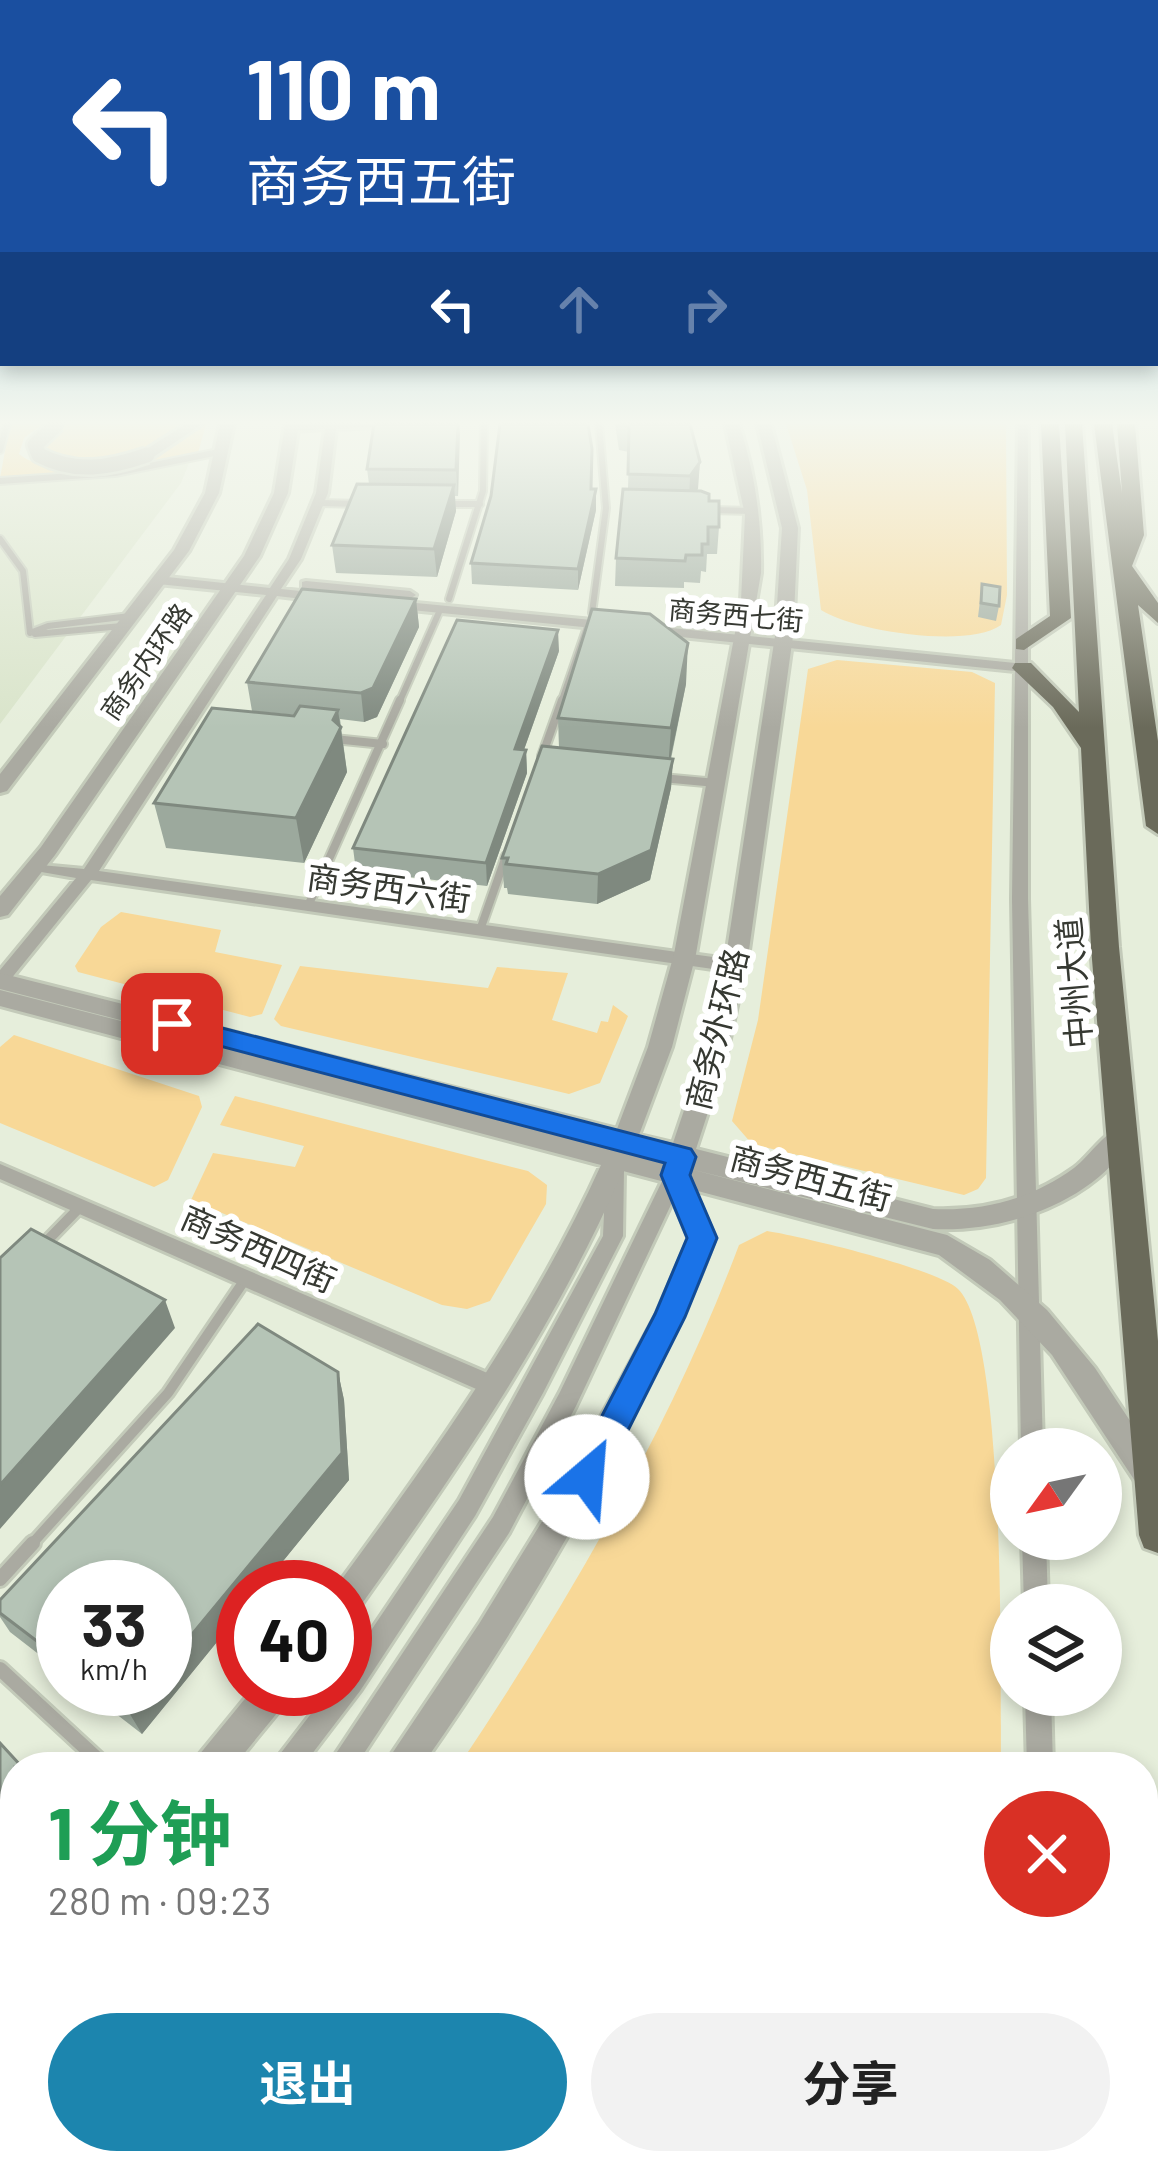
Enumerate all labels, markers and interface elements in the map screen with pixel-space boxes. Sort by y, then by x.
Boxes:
text: 110 m [246,36,441,137]
icon: left [48,48,204,204]
text: 商务西五街 [246,147,516,212]
icon: left [420,276,486,342]
icon: ahead [546,276,612,342]
icon: right [672,276,738,342]
street label: 商务西七街 [667,592,805,636]
street label: 商务内环路 [93,597,197,725]
street label: 商务西六街 [305,856,473,918]
street label: 中州大道 [1047,916,1099,1050]
street label: 商务外环路 [677,944,755,1114]
pin [121,973,223,1075]
icon: arrive [139,991,205,1057]
street label: 商务西五街 [726,1136,896,1218]
street label: 商务西四街 [175,1196,343,1300]
position arrow [524,1414,650,1540]
north arrow [990,1428,1122,1560]
map controls [990,1428,1122,1716]
speed limit sign: 40 [216,1560,372,1716]
button: layers [990,1584,1122,1716]
text: 33 [82,1587,146,1659]
text: km/h [80,1650,148,1686]
text: 1 分钟 [48,1788,232,1874]
button: close [984,1791,1110,1917]
text: 280 m · 09:23 [48,1876,271,1923]
button: 退出 [48,2013,567,2151]
button: 分享 [591,2013,1110,2151]

